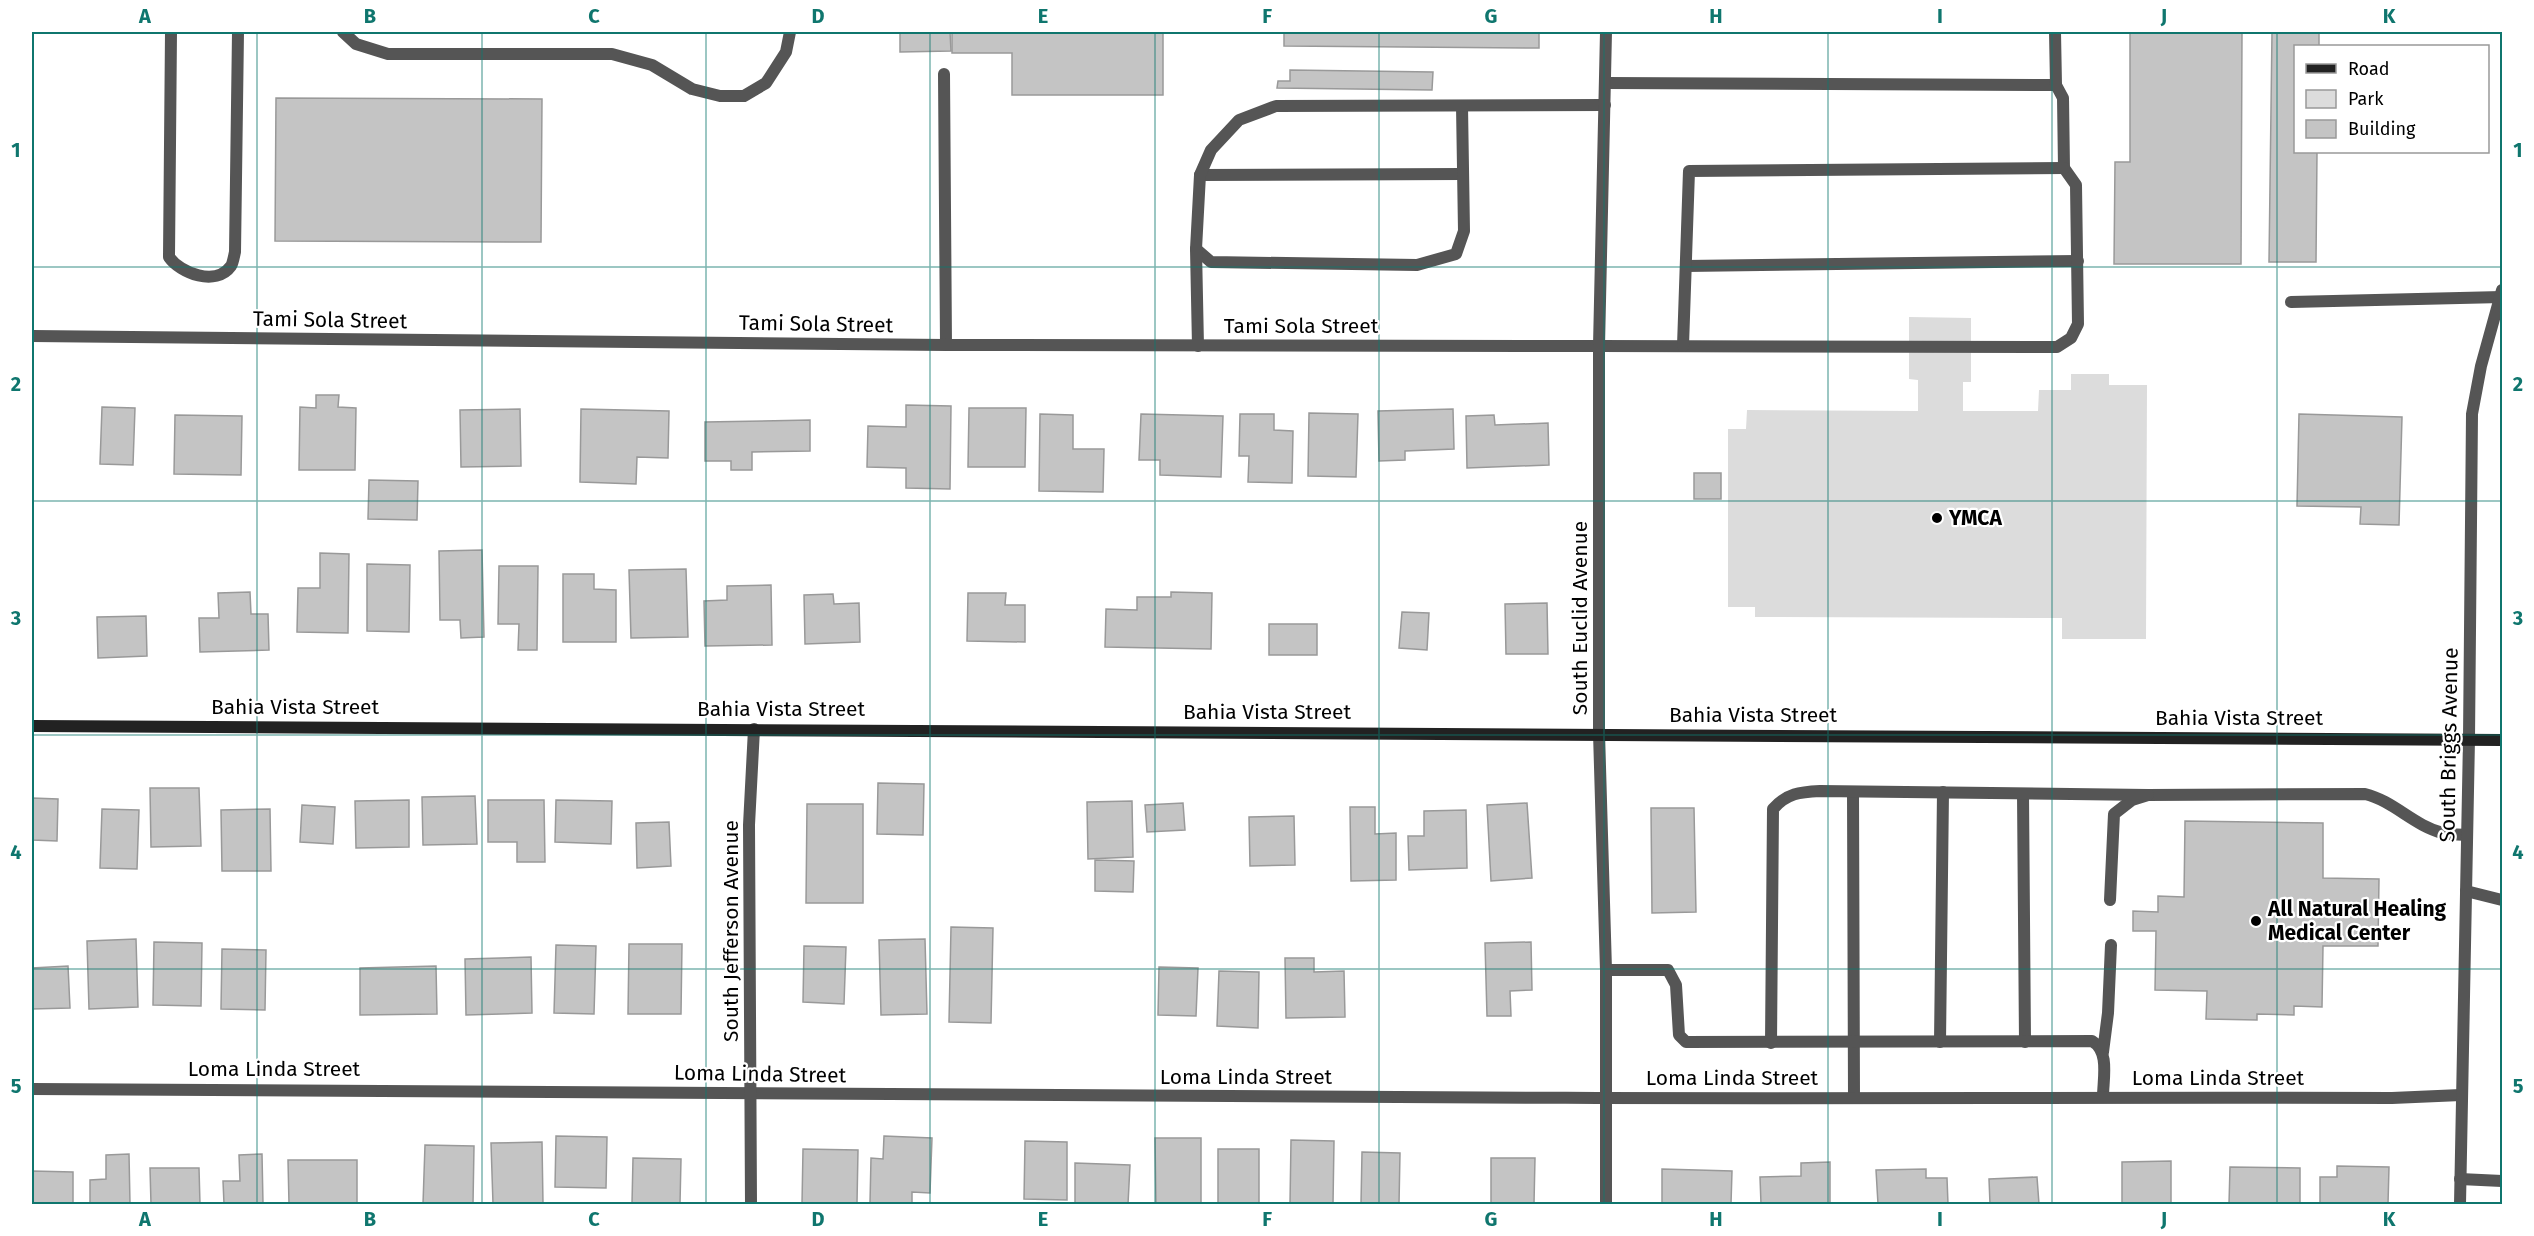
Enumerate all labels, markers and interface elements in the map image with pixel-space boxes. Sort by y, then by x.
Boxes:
text: A [138,4,152,28]
text: B [364,4,376,28]
text: C [588,4,600,28]
text: D [811,4,825,28]
text: E [1038,4,1048,28]
text: F [1262,4,1272,28]
text: G [1485,4,1497,28]
text: H [1709,4,1723,28]
text: I [1937,4,1943,28]
text: J [2160,4,2167,28]
text: K [2383,4,2396,28]
legend [2294,45,2489,153]
text: Road [2348,58,2390,80]
text: Park [2348,88,2384,110]
text: Building [2348,118,2416,140]
text: 1 [11,138,21,162]
text: 1 [2513,138,2523,162]
street label: Tami Sola Street [253,306,408,334]
street label: Tami Sola Street [739,310,894,338]
street label: Tami Sola Street [1224,313,1379,339]
text: 2 [11,372,21,396]
text: 2 [2513,372,2523,396]
place label: YMCA [1948,505,2002,531]
marker: YMCA [1930,511,1944,525]
street label: South Euclid Avenue [1567,521,1593,715]
text: 3 [10,606,21,630]
text: 3 [2512,606,2523,630]
street label: South Briggs Avenue [2434,647,2464,843]
street label: Bahia Vista Street [211,694,380,720]
street label: Bahia Vista Street [697,696,866,722]
street label: Bahia Vista Street [1183,699,1352,725]
street label: Bahia Vista Street [1669,702,1838,728]
street label: Bahia Vista Street [2155,705,2324,731]
street label: South Jefferson Avenue [718,820,744,1042]
text: 4 [10,840,22,864]
text: 4 [2512,840,2524,864]
place label: All Natural Healing Medical Center [2267,896,2447,946]
marker: All Natural Healing Medical Center [2249,914,2263,928]
street label: Loma Linda Street [188,1056,361,1082]
street label: Loma Linda Street [674,1059,847,1089]
street label: Loma Linda Street [1160,1064,1333,1090]
street label: Loma Linda Street [1646,1065,1819,1091]
street label: Loma Linda Street [2132,1065,2305,1091]
text: 5 [11,1074,22,1098]
text: 5 [2513,1074,2524,1098]
text: A [138,1207,152,1231]
text: B [364,1207,376,1231]
text: C [588,1207,600,1231]
text: D [811,1207,825,1231]
text: E [1038,1207,1048,1231]
text: F [1262,1207,1272,1231]
text: G [1485,1207,1497,1231]
text: H [1709,1207,1723,1231]
text: I [1937,1207,1943,1231]
text: J [2160,1207,2167,1231]
text: K [2383,1207,2396,1231]

